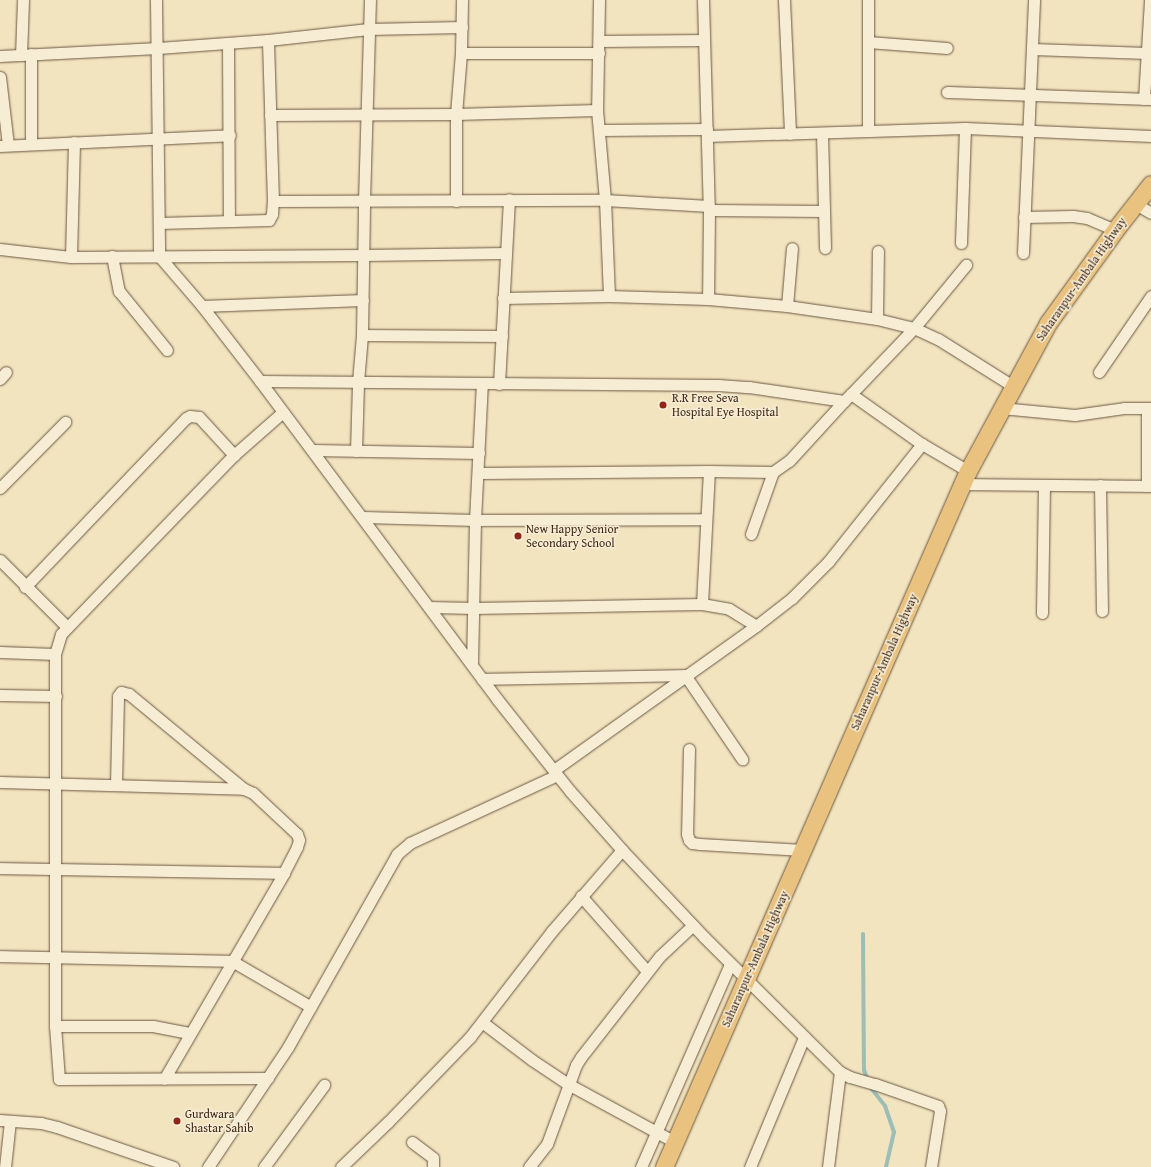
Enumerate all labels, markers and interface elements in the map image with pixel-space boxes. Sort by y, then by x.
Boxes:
street label: Saharanpur-Ambala Highway [1033,214,1129,344]
place label: R.R Free Seva Hospital Eye Hospital [672,391,779,419]
marker: R.R Free Seva Hospital Eye Hospital [657,399,669,411]
place label: New Happy Senior Secondary School [526,522,619,550]
marker: New Happy Senior Secondary School [513,531,523,541]
street label: Saharanpur-Ambala Highway [847,592,921,732]
street label: Saharanpur-Ambala Highway [718,889,792,1029]
place label: Gurdwara Shastar Sahib [185,1107,253,1135]
marker: Gurdwara Shastar Sahib [172,1116,182,1126]

